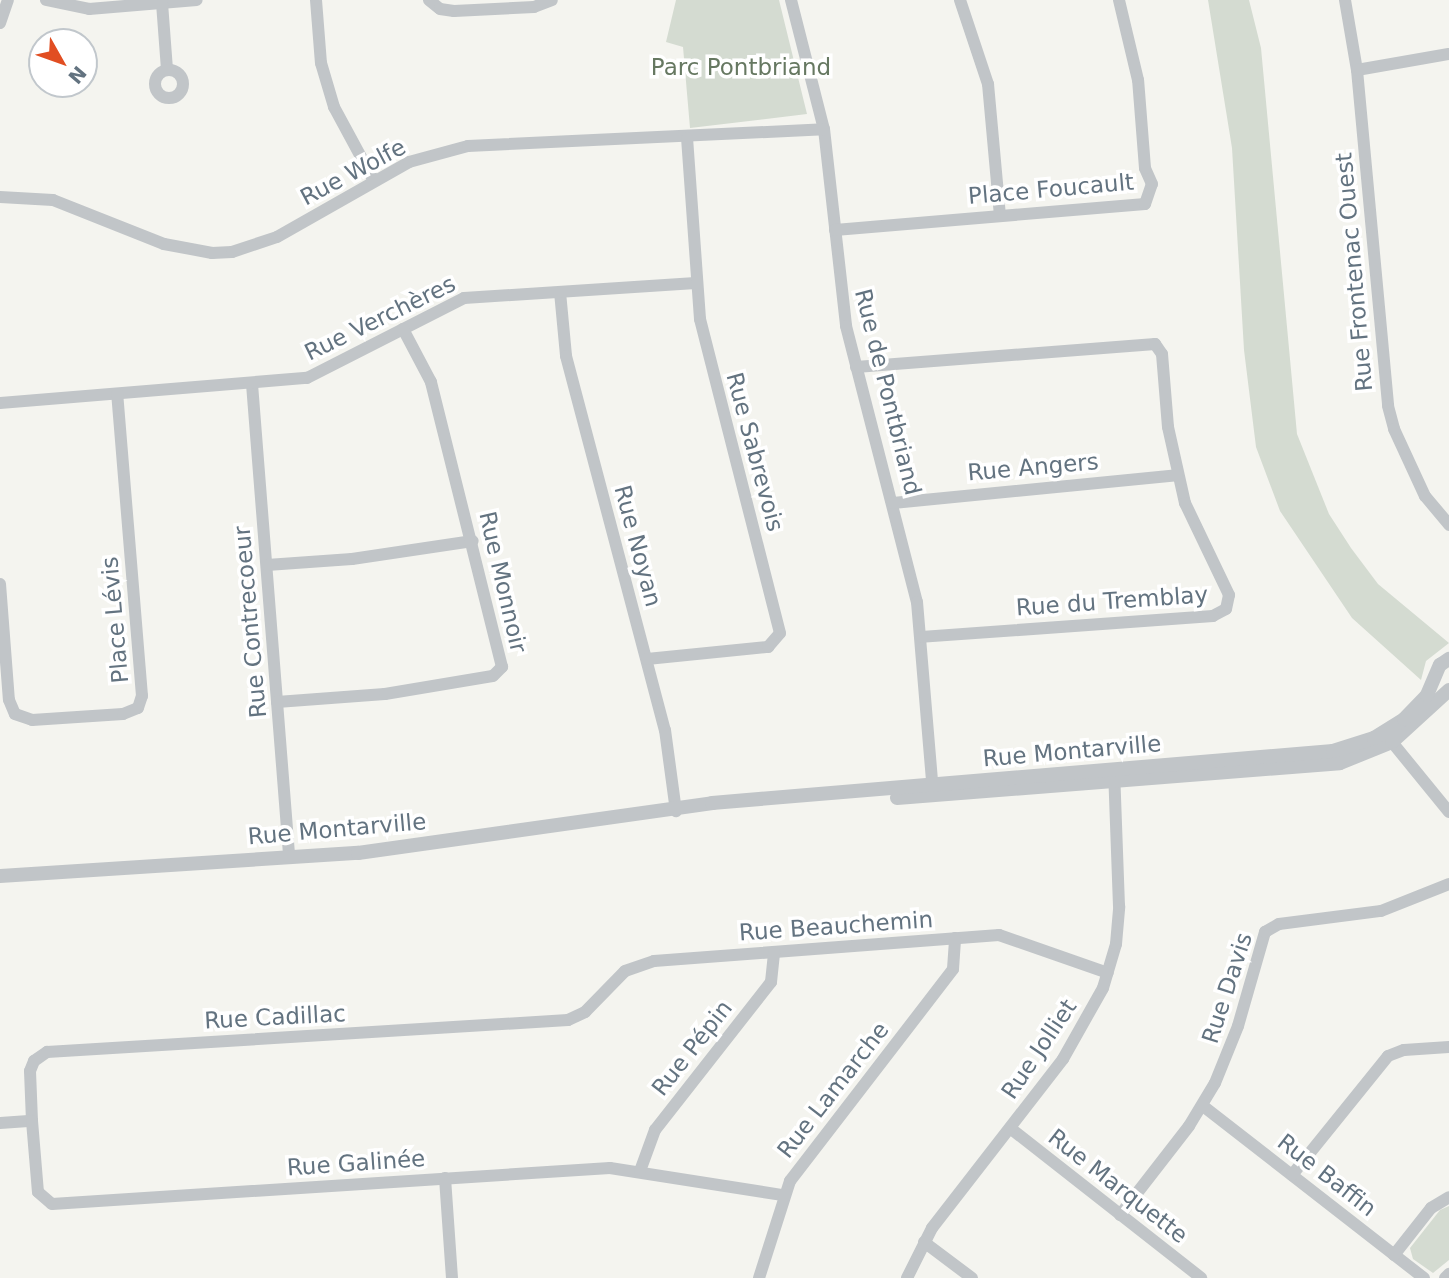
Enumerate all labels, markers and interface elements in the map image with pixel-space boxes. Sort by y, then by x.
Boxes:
north arrow [28,28,98,98]
park label: Parc Pontbriand [651,53,831,81]
text: N [64,62,91,88]
street label: Rue Wolfe [296,133,410,211]
street label: Rue Frontenac Ouest [1330,151,1378,393]
street label: Place Foucault [967,168,1135,210]
street label: Rue Verchères [300,270,460,366]
street label: Rue de Pontbriand [849,286,927,498]
street label: Rue Sabrevois [721,369,789,535]
street label: Rue Angers [966,448,1100,486]
street label: Rue Noyan [609,482,667,610]
street label: Rue Monnoir [473,509,533,655]
street label: Rue Contrecoeur [228,525,272,719]
street label: Place Lévis [96,556,134,684]
street label: Rue du Tremblay [1015,581,1209,621]
street label: Rue Montarville [982,729,1162,773]
street label: Rue Montarville [247,807,427,851]
street label: Rue Beauchemin [738,905,934,947]
street label: Rue Davis [1196,929,1258,1047]
street label: Rue Jolliet [996,994,1082,1104]
street label: Rue Pépin [646,995,738,1101]
street label: Rue Cadillac [204,1000,346,1034]
street label: Rue Lamarche [771,1017,895,1163]
street label: Rue Marquette [1043,1123,1193,1249]
street label: Rue Baffin [1272,1128,1382,1222]
street label: Rue Galinée [286,1144,426,1182]

